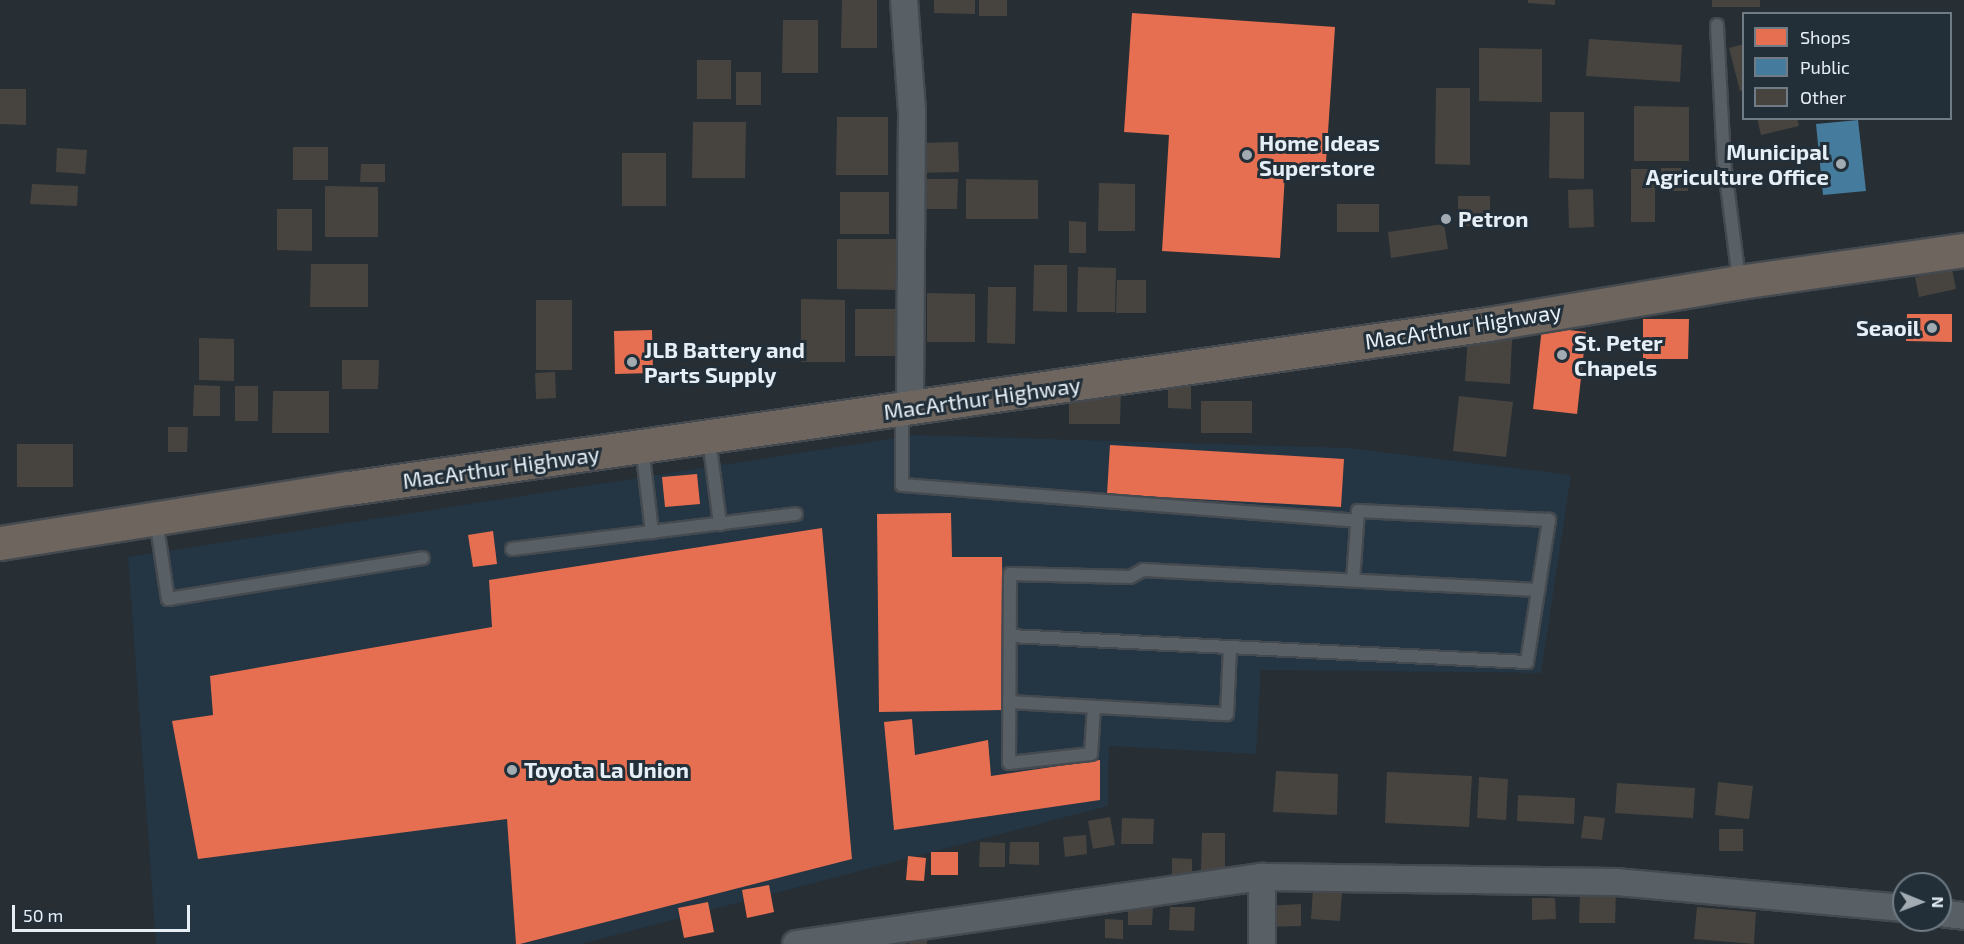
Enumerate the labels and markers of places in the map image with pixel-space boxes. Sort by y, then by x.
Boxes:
place label: Home Ideas Superstore [1259,129,1380,180]
place label: Municipal Agriculture Office [1646,138,1829,190]
marker: Home Ideas Superstore [1240,148,1254,162]
marker: Municipal Agriculture Office [1834,157,1848,171]
place label: Petron [1458,206,1528,232]
marker: Petron [1439,212,1453,226]
place label: Seaoil [1856,315,1920,341]
marker: Seaoil [1925,321,1939,335]
place label: St. Peter Chapels [1574,329,1663,380]
place label: JLB Battery and Parts Supply [644,336,805,388]
marker: St. Peter Chapels [1555,348,1569,362]
marker: JLB Battery and Parts Supply [625,355,639,369]
place label: Toyota La Union [524,757,689,783]
marker: Toyota La Union [505,763,519,777]

